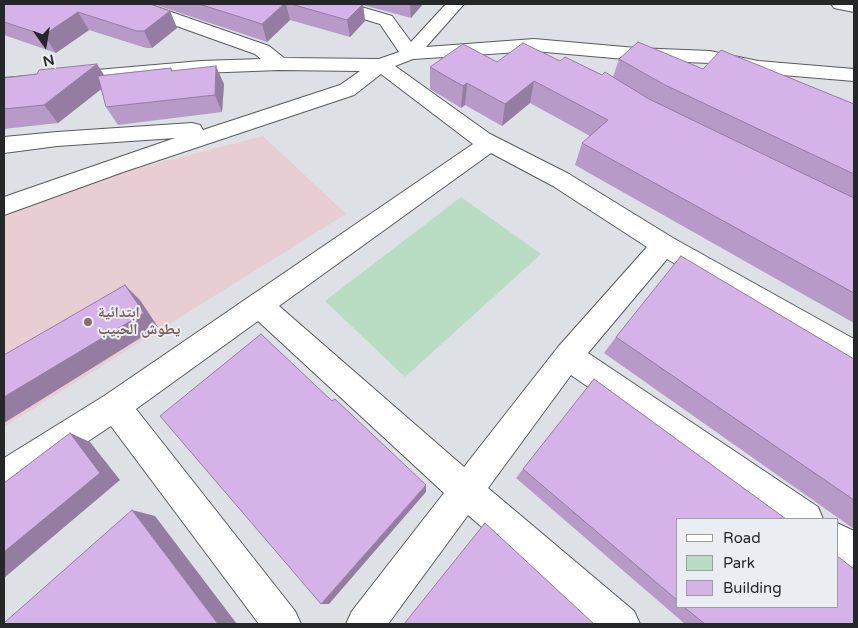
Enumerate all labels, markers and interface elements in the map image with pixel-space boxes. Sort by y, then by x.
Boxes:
north arrow [20,20,70,70]
text: N [41,51,56,70]
place label: ابتدائية يطوش الحبيب [98,304,180,339]
marker: ابتدائية يطوش الحبيب [82,316,94,328]
legend [676,518,838,608]
text: Road [723,529,761,547]
text: Park [723,554,755,572]
text: Building [723,579,782,597]

